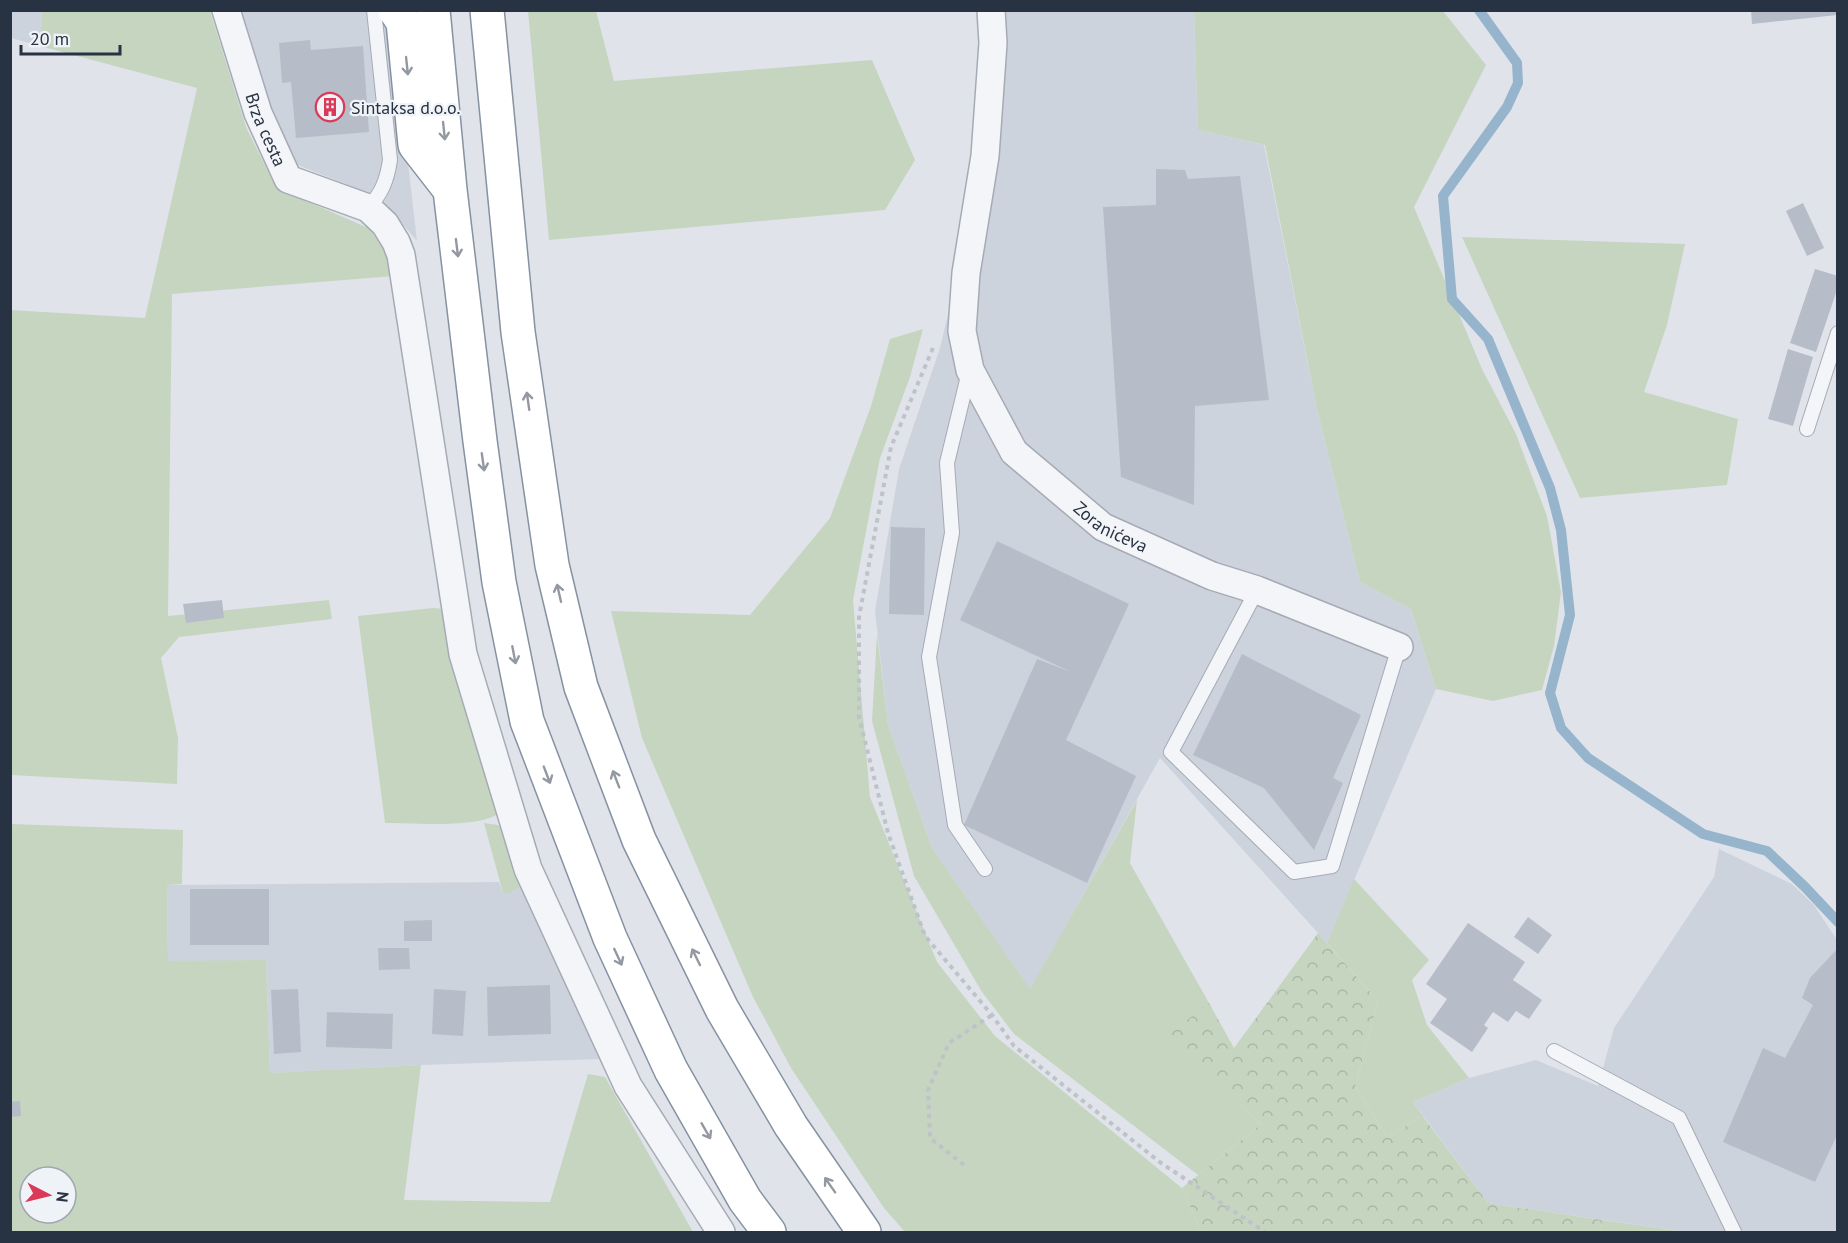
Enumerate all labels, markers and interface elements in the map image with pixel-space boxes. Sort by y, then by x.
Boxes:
scale bar [21,18,120,56]
text: 20 m [30,27,69,50]
one-way arrow [402,56,413,76]
street label: Brza cesta [241,90,292,170]
building icon: Sintaksa d.o.o. [314,91,346,123]
place label: Sintaksa d.o.o. [351,96,460,119]
one-way arrow [439,121,450,141]
one-way arrow [452,237,463,257]
one-way arrow [522,392,533,411]
one-way arrow [478,452,489,472]
street label: Zoranićeva [1069,496,1151,557]
one-way arrow [553,584,564,604]
one-way arrow [509,644,520,664]
one-way arrow [543,765,554,784]
one-way arrow [610,771,621,789]
one-way arrow [613,947,625,965]
one-way arrow [690,948,702,966]
one-way arrow [700,1122,712,1139]
north arrow [18,1165,78,1225]
one-way arrow [824,1177,836,1193]
text: N [52,1190,73,1203]

